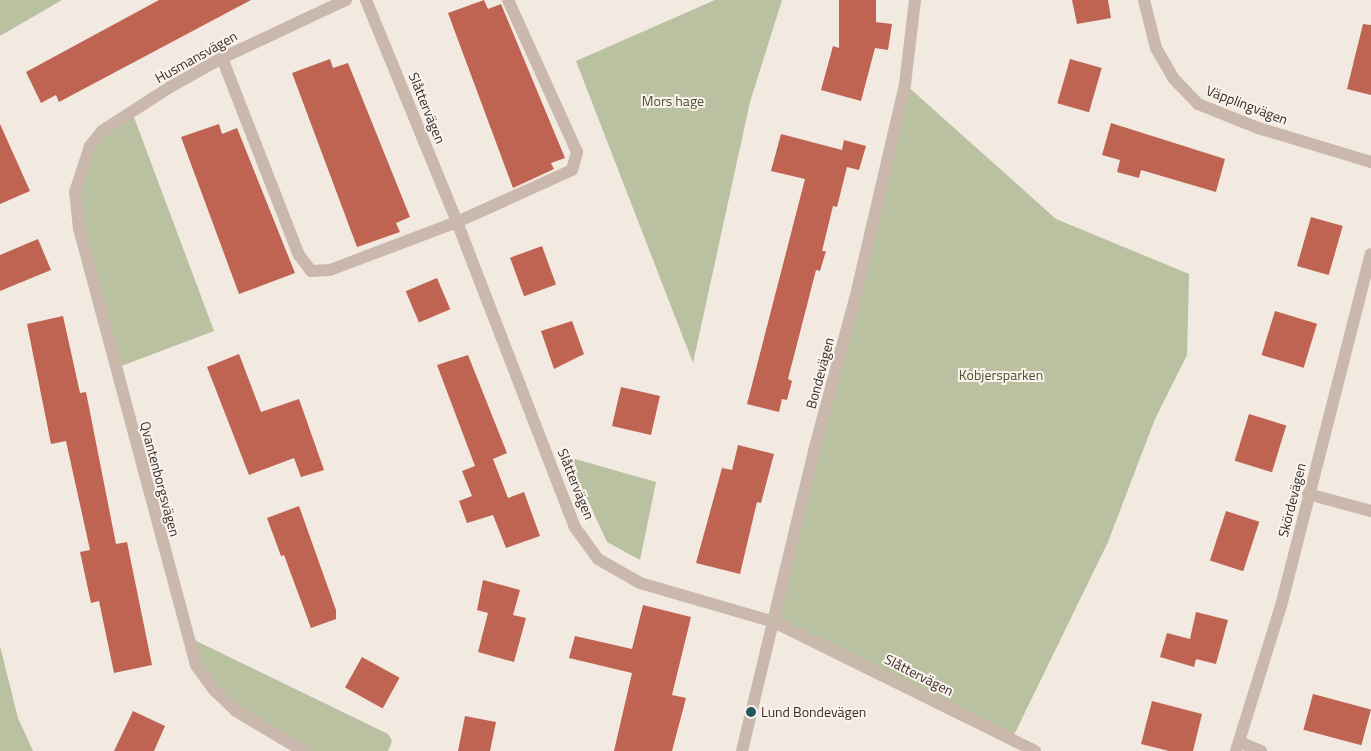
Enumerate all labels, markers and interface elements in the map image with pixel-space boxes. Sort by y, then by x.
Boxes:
street label: Husmansvägen [152,27,240,87]
street label: Slåttervägen [405,70,449,146]
street label: Väpplingvägen [1204,82,1290,128]
park label: Mors hage [642,93,704,109]
street label: Bondevägen [802,335,838,411]
park label: Kobjersparken [959,367,1043,383]
street label: Qvantenborgsvägen [137,420,183,538]
street label: Slåttervägen [554,446,598,522]
street label: Skördevägen [1275,461,1309,539]
street label: Slåttervägen [882,650,956,700]
place label: Lund Bondevägen [761,704,866,720]
marker: Lund Bondevägen [745,706,757,718]

